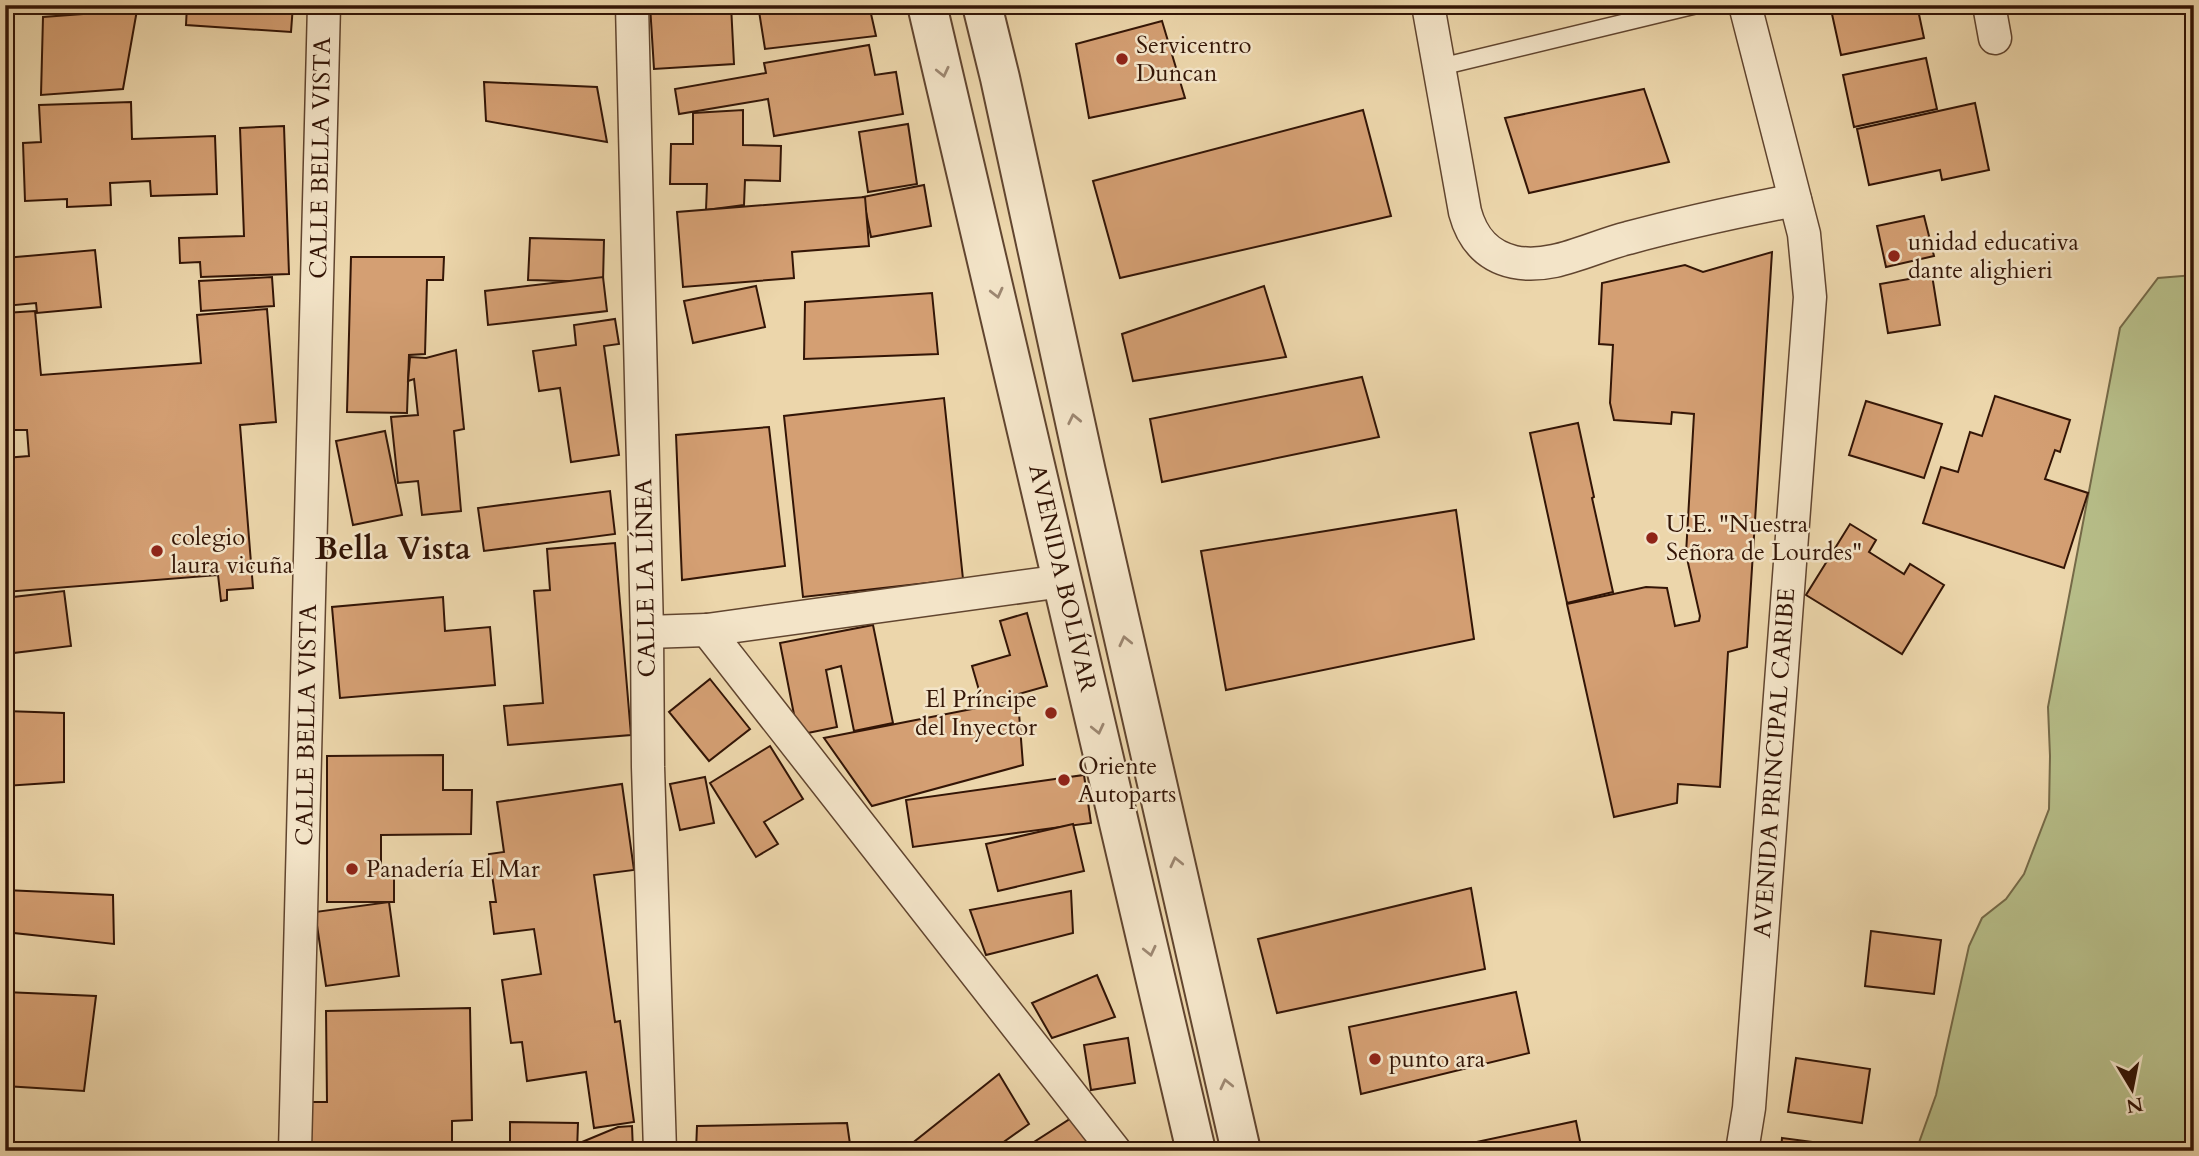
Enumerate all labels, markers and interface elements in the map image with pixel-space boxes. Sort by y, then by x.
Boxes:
place label: Servicentro Duncan [1136,29,1251,90]
street label: CALLE BELLA VISTA [302,36,339,279]
marker: Servicentro Duncan [1114,51,1130,67]
one-way arrow [935,66,949,78]
place label: unidad educativa dante alighieri [1908,226,2080,287]
marker: unidad educativa dante alighieri [1886,248,1902,264]
one-way arrow [988,287,1003,299]
one-way arrow [1068,413,1083,425]
street label: AVENIDA BOLÍVAR [1020,461,1105,695]
street label: CALLE LA LÍNEA [627,477,664,678]
place label: U.E. "Nuestra Señora de Lourdes" [1666,508,1862,569]
place label: colegio laura vicuña [171,521,294,582]
district label: Bella Vista [315,527,471,571]
marker: U.E. "Nuestra Señora de Lourdes" [1644,530,1660,546]
marker: colegio laura vicuña [149,543,165,559]
street label: AVENIDA PRINCIPAL CARIBE [1746,587,1803,939]
street label: CALLE BELLA VISTA [288,603,325,846]
one-way arrow [1118,635,1133,647]
place label: El Príncipe del Inyector [915,683,1037,744]
marker: El Príncipe del Inyector [1043,705,1059,721]
one-way arrow [1090,723,1104,735]
place label: Oriente Autoparts [1078,750,1176,811]
marker: Oriente Autoparts [1056,772,1072,788]
place label: Panadería El Mar [366,853,540,886]
one-way arrow [1169,856,1184,868]
marker: Panadería El Mar [344,861,360,877]
one-way arrow [1142,945,1156,957]
place label: punto ara [1389,1043,1486,1076]
marker: punto ara [1367,1051,1383,1067]
north arrow [2098,1054,2168,1124]
one-way arrow [1220,1078,1235,1090]
text: N [2124,1091,2145,1119]

